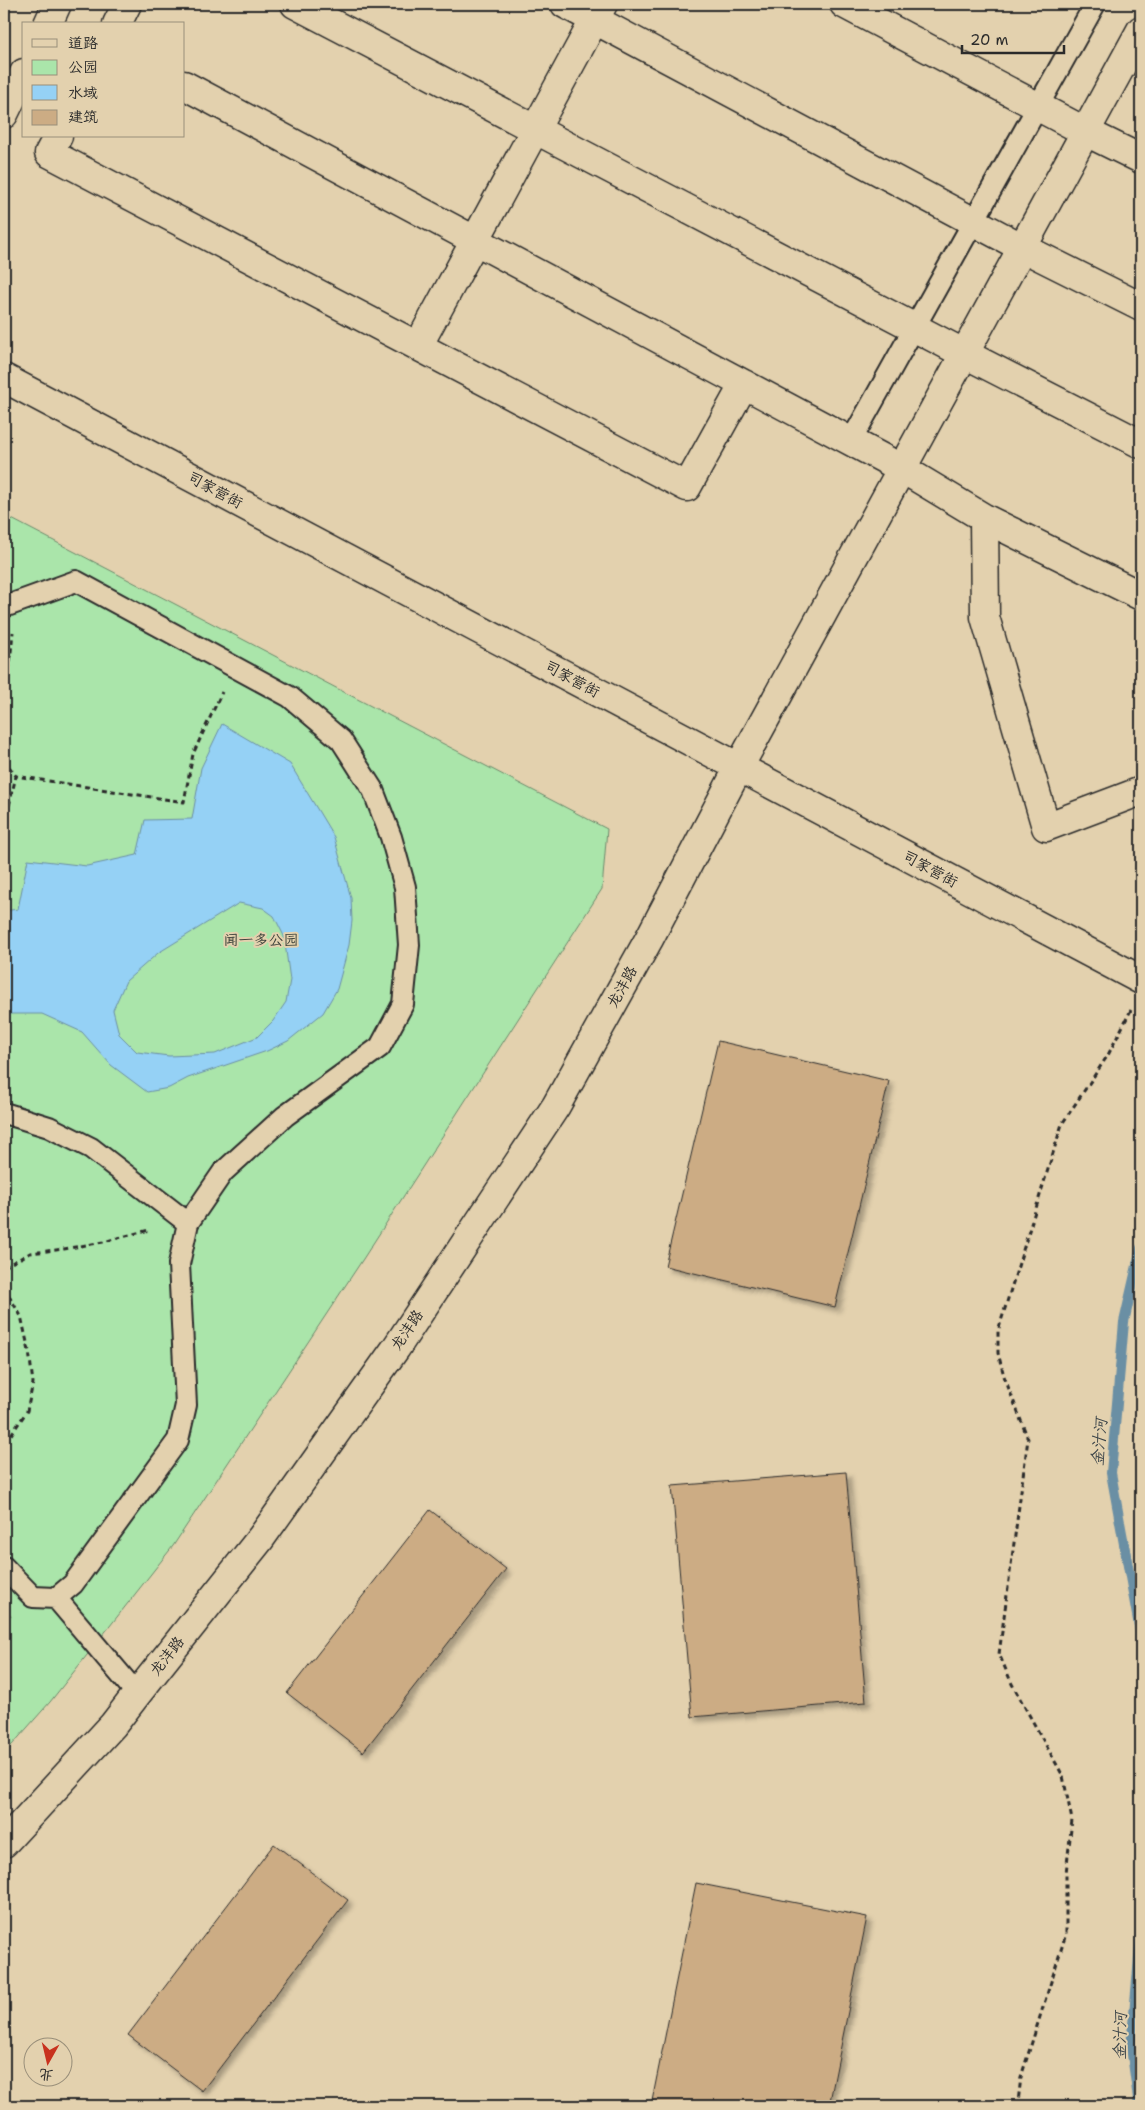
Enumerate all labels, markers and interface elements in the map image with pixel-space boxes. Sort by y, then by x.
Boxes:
legend [22,22,185,138]
scale bar [962,22,1065,54]
text: 20 m [970,30,1009,50]
text: 道路 [68,33,98,53]
text: 公园 [68,57,98,77]
text: 水域 [68,83,98,103]
text: 建筑 [68,107,98,127]
street label: 司家营街 [184,467,246,513]
street label: 司家营街 [541,656,603,702]
street label: 司家营街 [899,846,961,892]
park label: 闻一多公园 [223,930,299,950]
street label: 龙沣路 [602,962,642,1012]
street label: 龙沣路 [386,1306,428,1354]
water label: 金汁河 [1086,1414,1112,1467]
street label: 龙沣路 [145,1632,189,1680]
water label: 金汁河 [1109,2009,1131,2060]
north arrow [22,2038,72,2088]
text: 北 [38,2065,54,2085]

